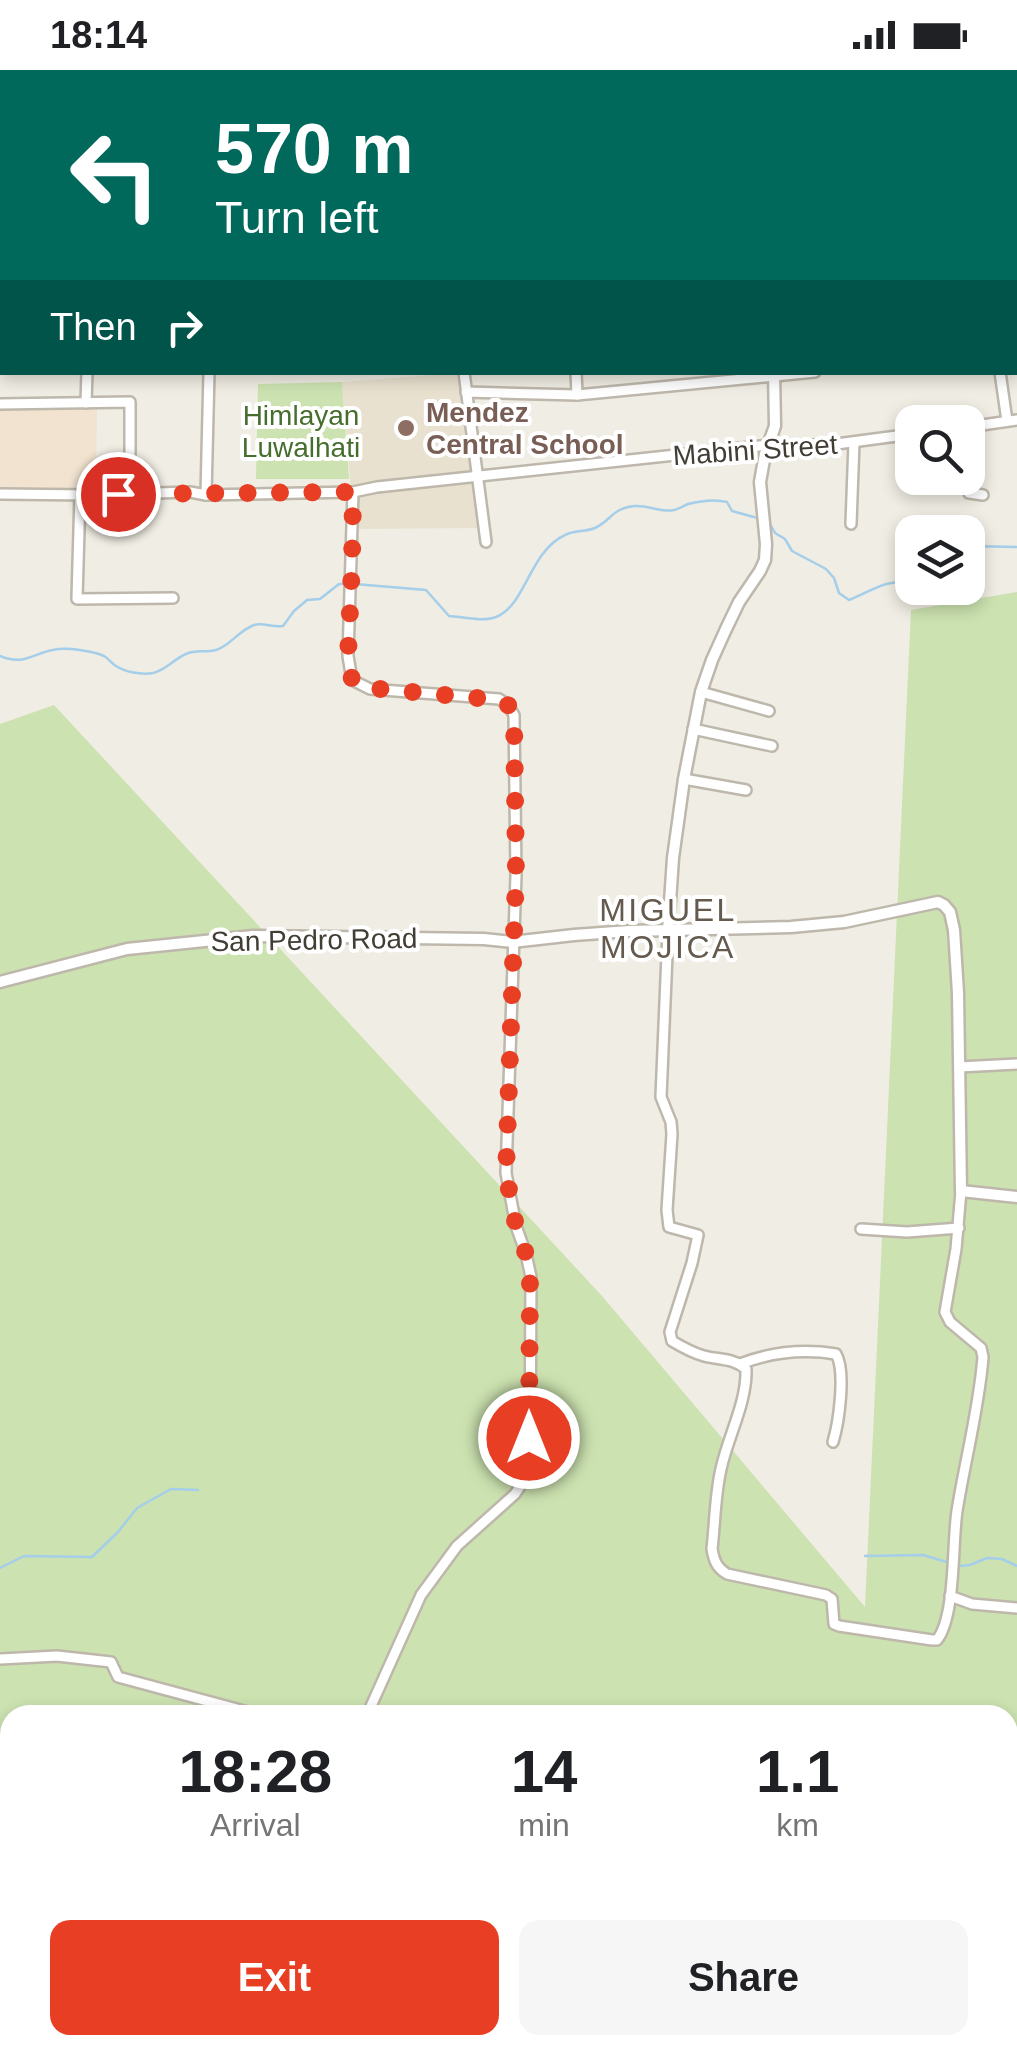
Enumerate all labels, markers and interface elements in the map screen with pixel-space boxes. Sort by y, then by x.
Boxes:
text: 18:14 [50,14,147,56]
icon: left [50,110,180,240]
text: 570 m [215,110,413,188]
text: Turn left [215,192,378,243]
icon: right [157,300,212,355]
text: Then [50,306,137,348]
place label: Mendez Central School [426,397,624,460]
park label: Himlayan Luwalhati [242,400,360,463]
map controls [895,405,985,605]
button: search [895,405,985,495]
marker: Mendez Central School [395,417,417,439]
street label: Mabini Street [672,429,839,471]
pin [76,452,161,537]
icon: arrive [91,467,146,522]
button: layers [895,515,985,605]
district label: MIGUEL MOJICA [599,892,737,965]
street label: San Pedro Road [210,923,418,957]
position arrow [477,1386,581,1490]
text: 18:28 [179,1738,332,1805]
text: 14 [511,1738,577,1805]
text: 1.1 [756,1738,839,1805]
text: Arrival [210,1807,301,1843]
text: min [518,1807,570,1843]
text: km [776,1807,819,1843]
button: Exit [50,1920,499,2035]
button: Share [519,1920,968,2035]

